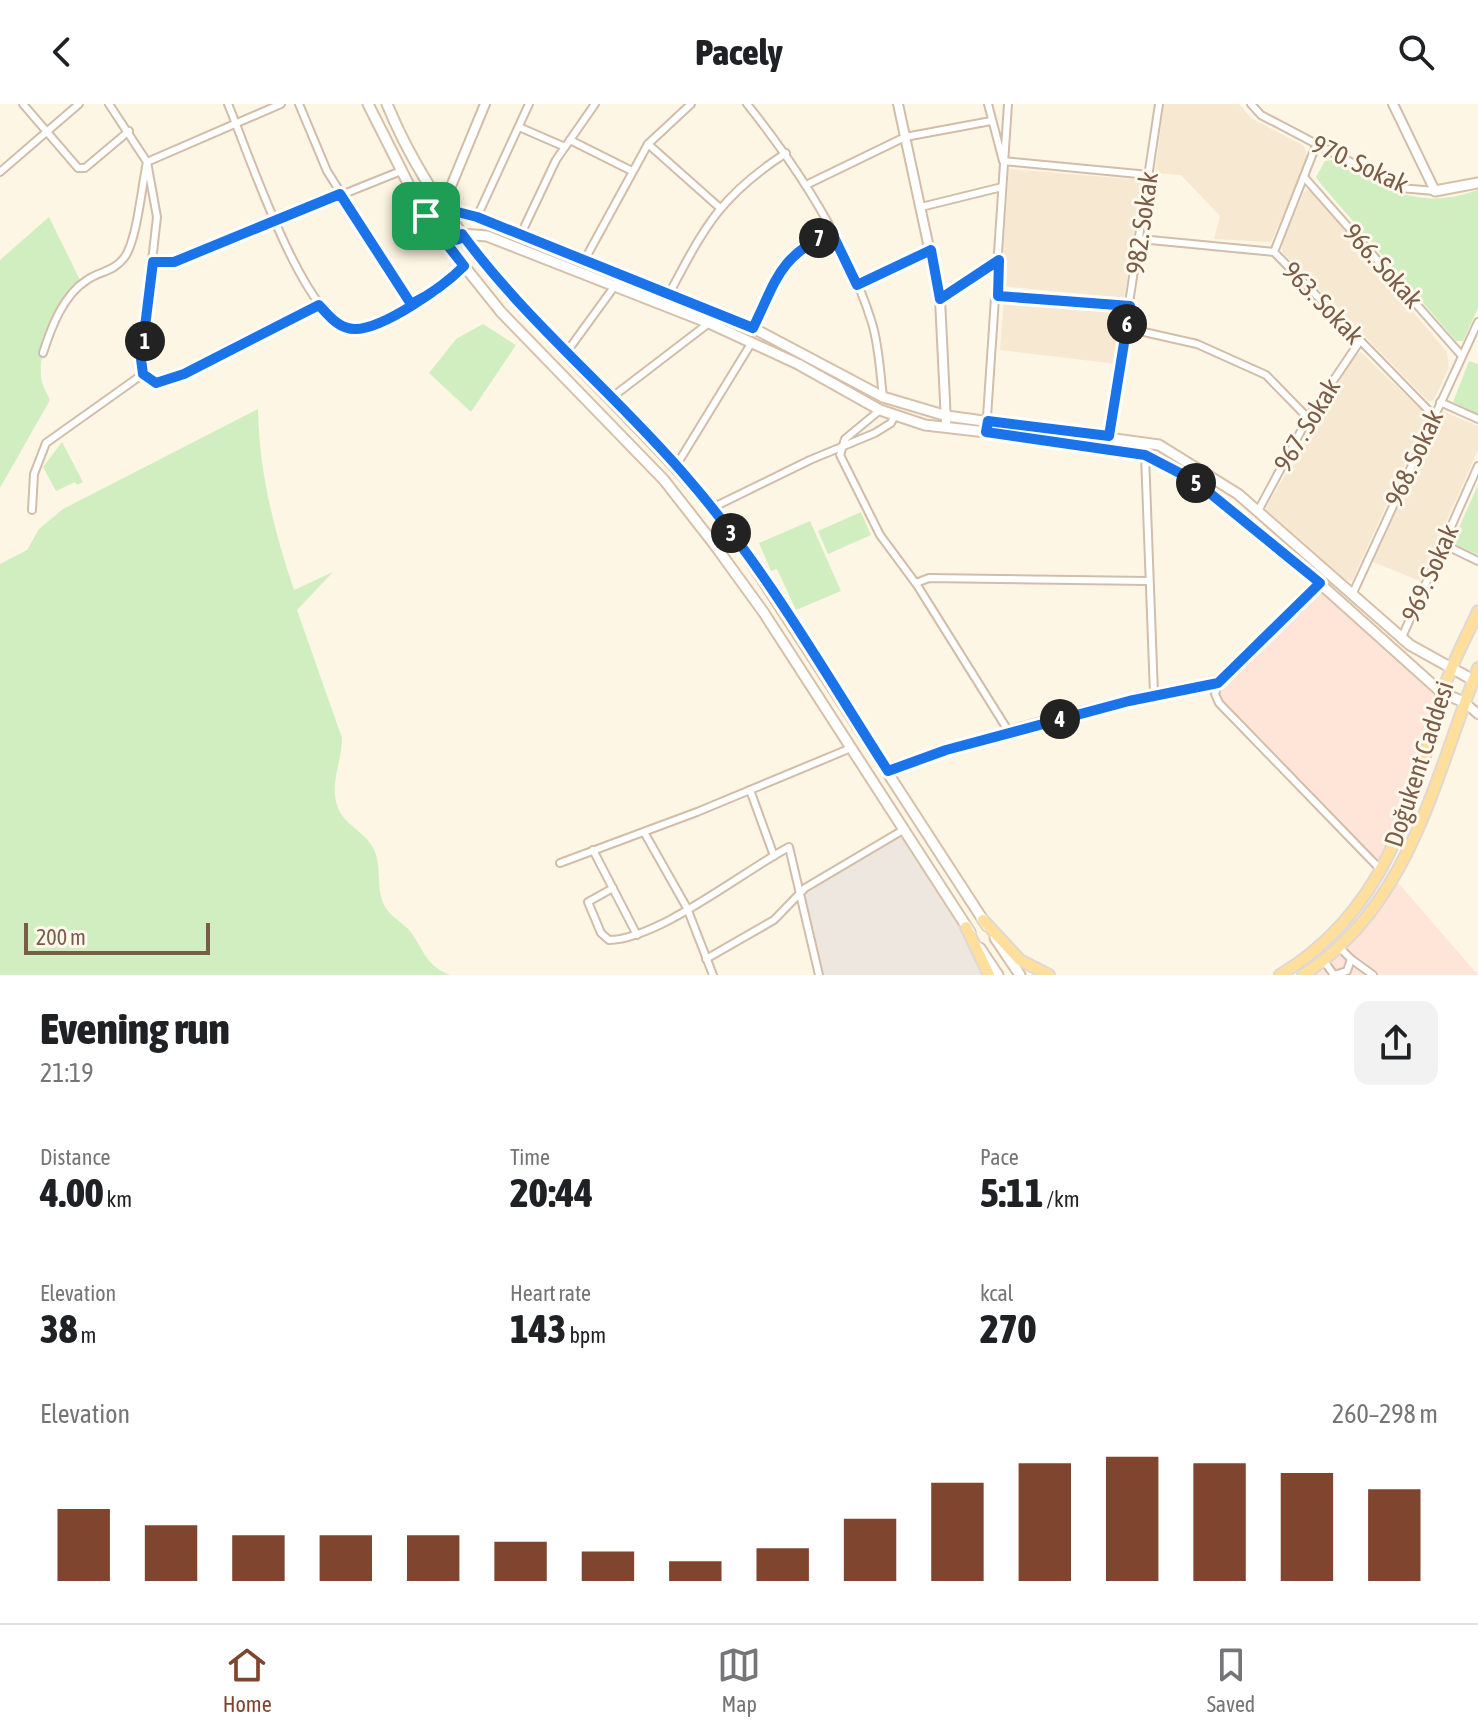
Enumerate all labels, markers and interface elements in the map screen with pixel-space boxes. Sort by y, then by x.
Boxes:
icon: back [40,30,84,74]
icon: search [1394,30,1438,74]
text: Pacely [695,31,783,73]
street label: 970. Sokak [1307,129,1413,199]
street label: 982. Sokak [1120,170,1164,276]
pin [392,182,460,250]
icon: arrive [404,194,448,238]
pin: 7 [799,218,839,258]
street label: 966. Sokak [1337,218,1429,314]
text: 7 [814,225,824,251]
street label: 963. Sokak [1276,256,1370,350]
pin: 6 [1107,304,1147,344]
text: 6 [1122,311,1132,337]
pin: 1 [125,321,165,361]
text: 1 [140,328,150,354]
street label: 967. Sokak [1268,373,1346,477]
street label: 968. Sokak [1379,405,1449,511]
pin: 5 [1176,463,1216,503]
text: 5 [1191,470,1201,496]
pin: 3 [711,513,751,553]
text: 3 [726,520,736,546]
street label: 969. Sokak [1395,520,1465,626]
street label: Doğukent Caddesi [1378,677,1460,851]
pin: 4 [1040,699,1080,739]
text: 4 [1055,706,1065,732]
scale bar [24,919,210,955]
text: 200 m [36,924,86,950]
button: share [1354,1001,1438,1085]
text: Evening run [40,1003,230,1053]
text: 21:19 [40,1058,94,1088]
text: Distance [40,1144,111,1170]
text: Time [510,1144,550,1170]
text: Pace [980,1144,1019,1170]
text: 4.00 [40,1170,104,1215]
text: 20:44 [510,1170,593,1215]
text: 5:11 [980,1170,1044,1215]
text: km [104,1186,132,1212]
text: /km [1044,1186,1080,1212]
text: Elevation [40,1280,116,1306]
text: Heart rate [510,1280,591,1306]
text: kcal [980,1280,1013,1306]
text: 38 [40,1306,78,1351]
text: 143 [510,1306,566,1351]
text: 270 [980,1306,1036,1351]
text: m [78,1322,96,1348]
text: bpm [566,1322,606,1348]
text: Elevation [40,1399,130,1429]
text: 260–298 m [1332,1399,1438,1429]
tab: Home [223,1643,272,1717]
tab: Map [717,1643,761,1717]
tab: Saved [1207,1643,1255,1717]

